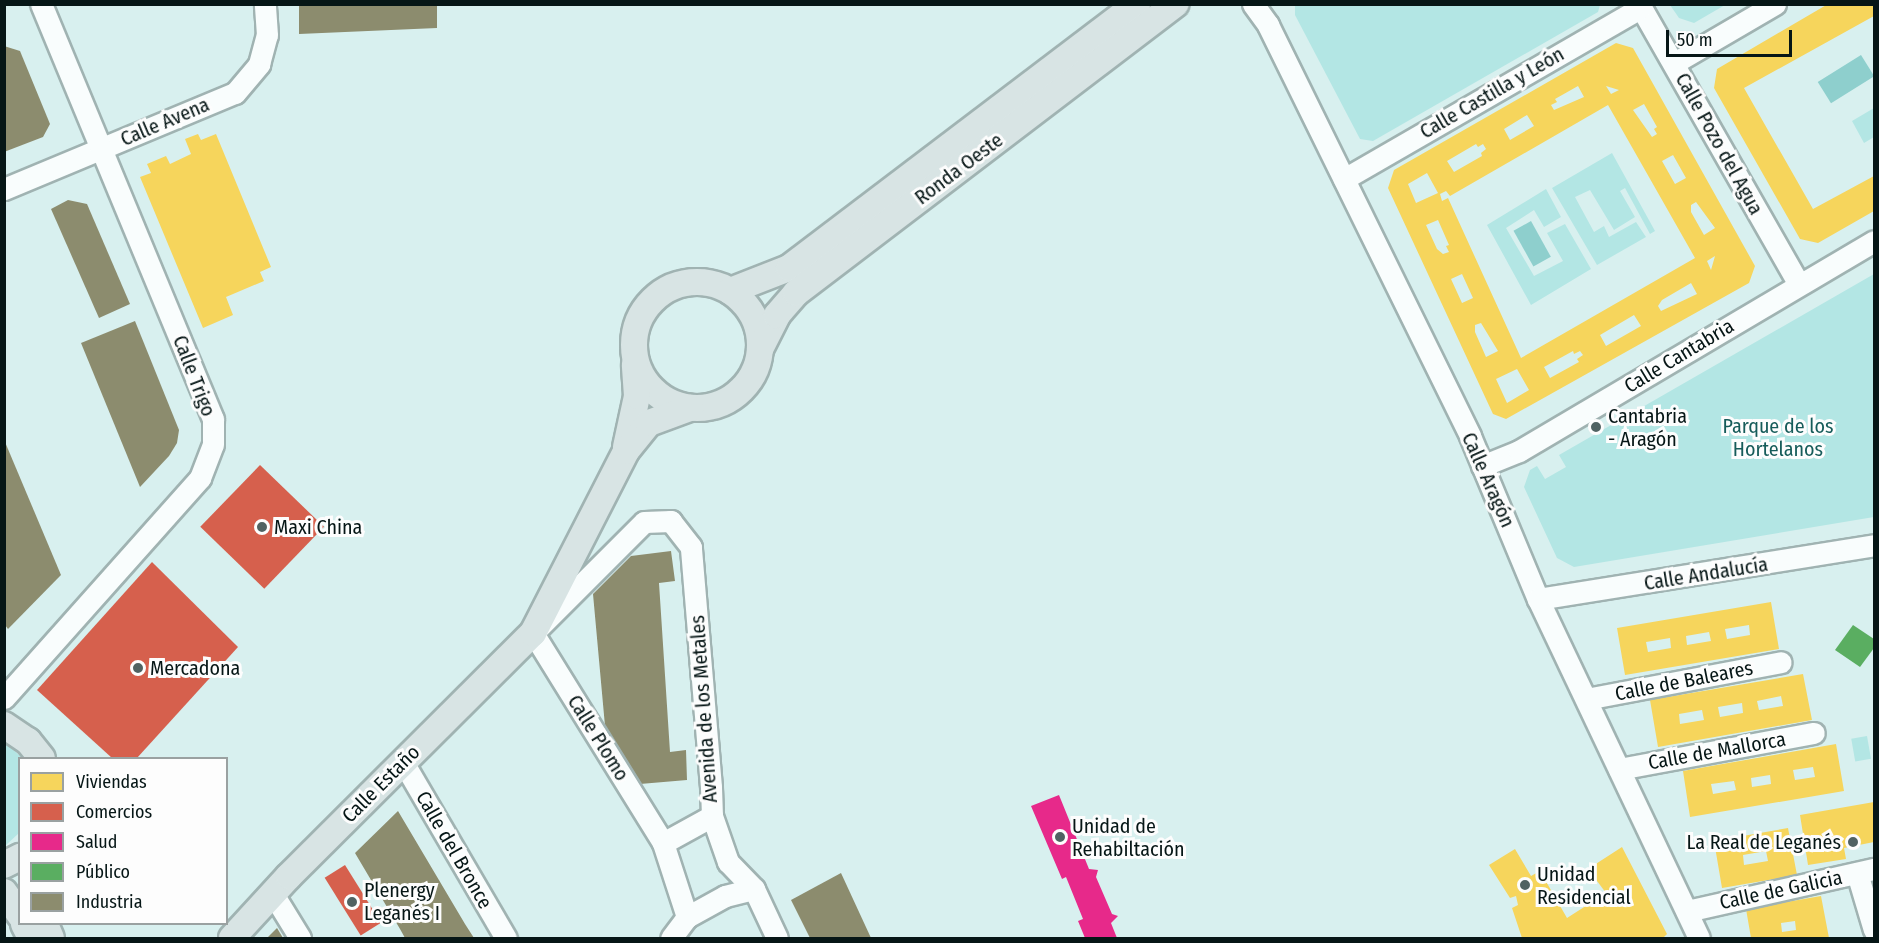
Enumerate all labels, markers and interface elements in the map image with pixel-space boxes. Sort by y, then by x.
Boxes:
scale bar [1669,18,1795,56]
text: 50 m [1677,29,1713,51]
street label: Calle Castilla y León [1416,42,1568,144]
street label: Calle Pozo del Agua [1670,69,1768,219]
street label: Calle Avena [117,93,213,151]
street label: Ronda Oeste [910,128,1008,210]
street label: Calle Cantabria [1620,314,1738,398]
street label: Calle Trigo [168,332,220,420]
place label: Cantabria - Aragón [1608,404,1687,451]
park label: Parque de los Hortelanos [1723,414,1833,461]
marker: Cantabria - Aragón [1589,420,1603,434]
street label: Calle Aragón [1456,429,1520,531]
place label: Maxi China [274,515,362,539]
marker: Maxi China [255,520,269,534]
street label: Calle Andalucía [1642,552,1770,596]
street label: Avenida de los Metales [685,614,723,804]
place label: Mercadona [150,656,240,680]
street label: Calle de Baleares [1613,656,1755,706]
marker: Mercadona [131,661,145,675]
street label: Calle Plomo [562,691,634,785]
street label: Calle de Mallorca [1646,727,1788,775]
street label: Calle Estaño [337,740,425,828]
legend [18,757,228,925]
text: Viviendas [76,771,147,793]
street label: Calle del Bronce [411,787,497,913]
text: Comercios [76,801,152,823]
place label: Unidad de Rehabiltación [1072,814,1185,861]
marker: Unidad de Rehabiltación [1053,830,1067,844]
place label: La Real de Leganés [1687,830,1841,854]
text: Salud [76,831,117,853]
marker: La Real de Leganés [1846,835,1860,849]
text: Público [76,861,130,883]
place label: Unidad Residencial [1537,862,1631,909]
street label: Calle de Galicia [1718,865,1844,915]
marker: Unidad Residencial [1518,878,1532,892]
place label: Plenergy Leganés I [364,879,440,926]
text: Industria [76,891,142,913]
marker: Plenergy Leganés I [345,895,359,909]

